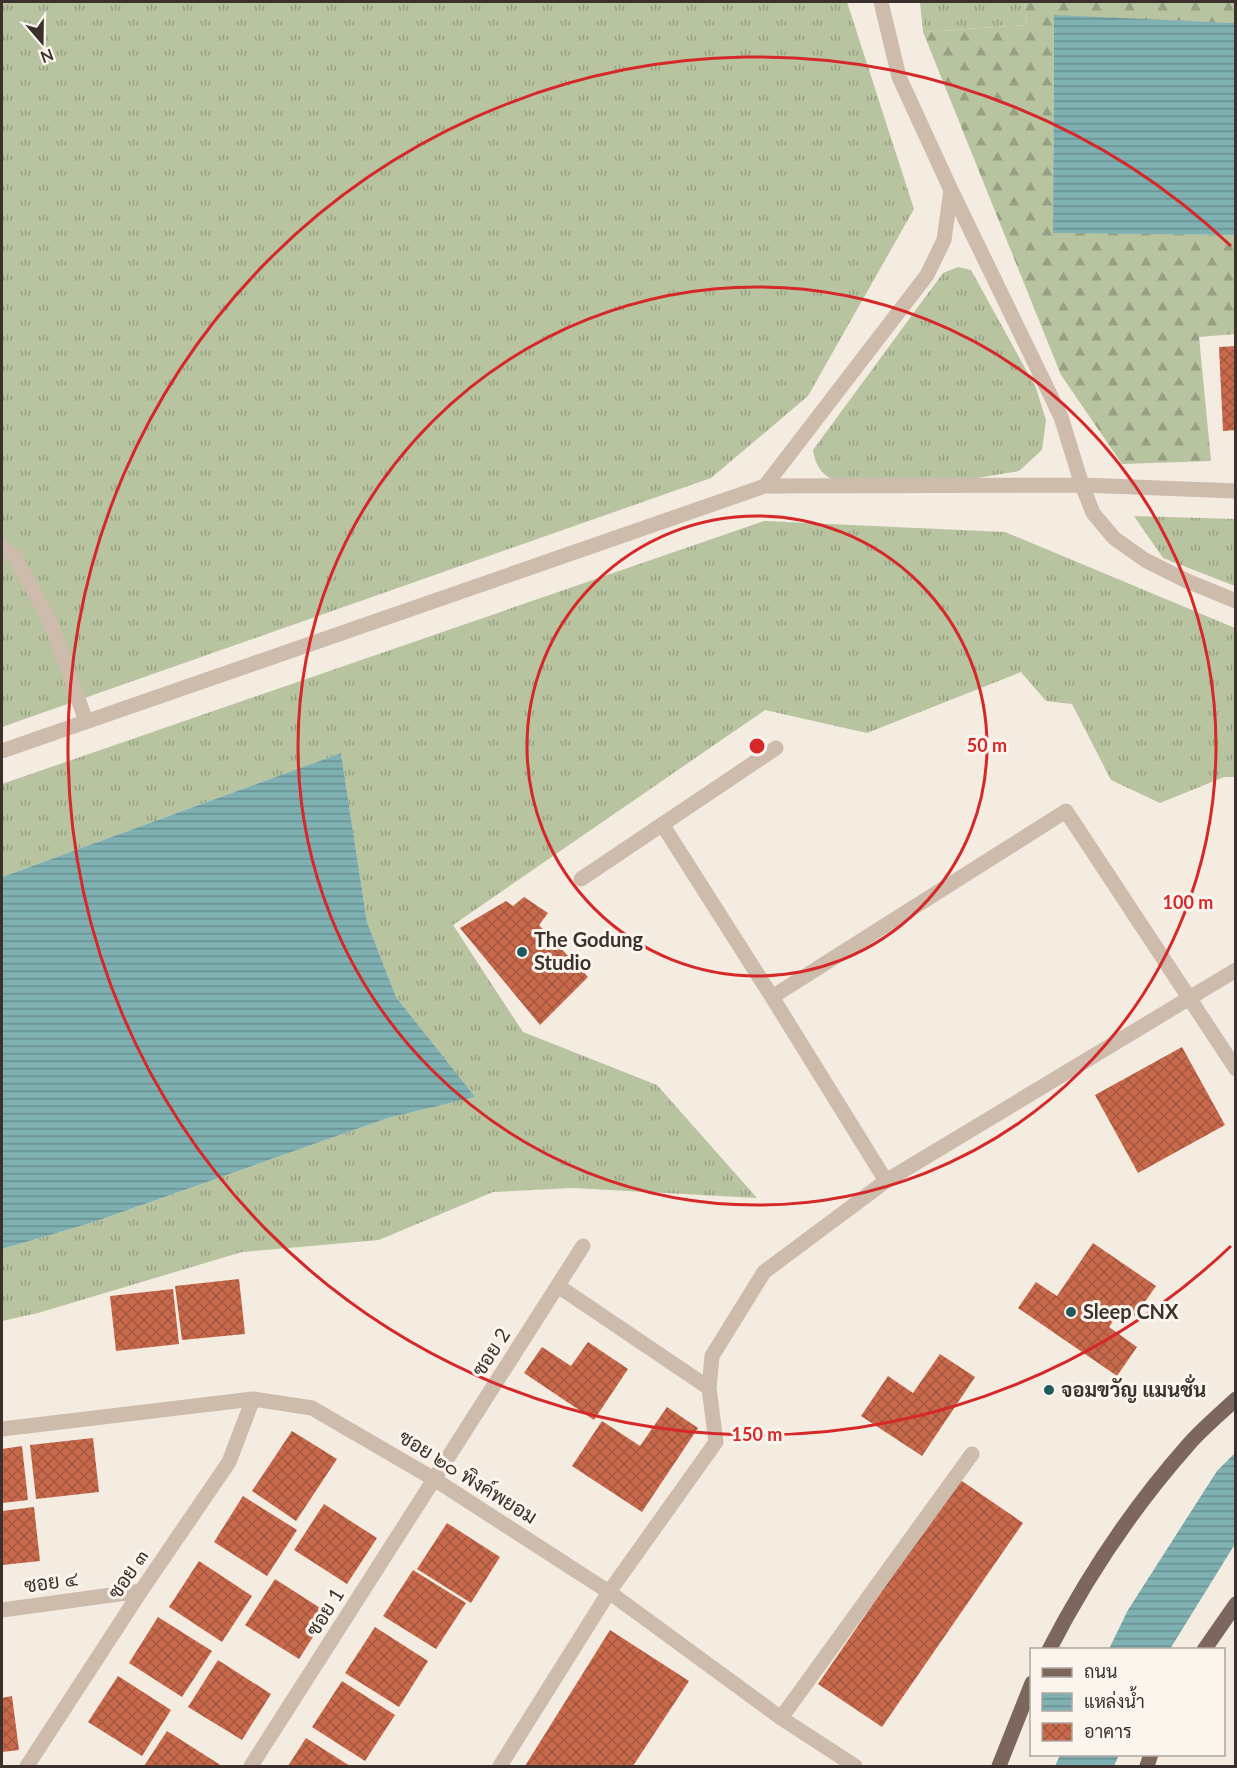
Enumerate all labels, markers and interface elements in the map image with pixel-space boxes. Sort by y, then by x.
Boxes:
north arrow [12,12,72,72]
text: N [38,46,56,68]
text: 50 m [967,734,1007,756]
centre of rings [747,736,767,756]
text: 100 m [1163,891,1213,913]
place label: The Godung Studio [534,927,643,974]
marker: The Godung Studio [515,945,529,959]
place label: Sleep CNX [1083,1299,1179,1323]
marker: Sleep CNX [1064,1305,1078,1319]
street label: ซอย 2 [466,1323,514,1380]
place label: จอมขวัญ แมนชั่น [1061,1374,1206,1403]
marker: จอมขวัญ แมนชั่น [1042,1383,1056,1397]
street label: ซอย ๒๐ พิงค์พยอม [395,1423,542,1528]
text: 150 m [732,1423,782,1445]
street label: ซอย ๓ [102,1544,152,1603]
street label: ซอย ๔ [22,1565,80,1597]
street label: ซอย 1 [300,1583,348,1640]
legend [1030,1648,1225,1756]
text: ถนน [1084,1660,1117,1682]
text: แหล่งน้ำ [1084,1686,1145,1712]
text: อาคาร [1084,1720,1132,1742]

